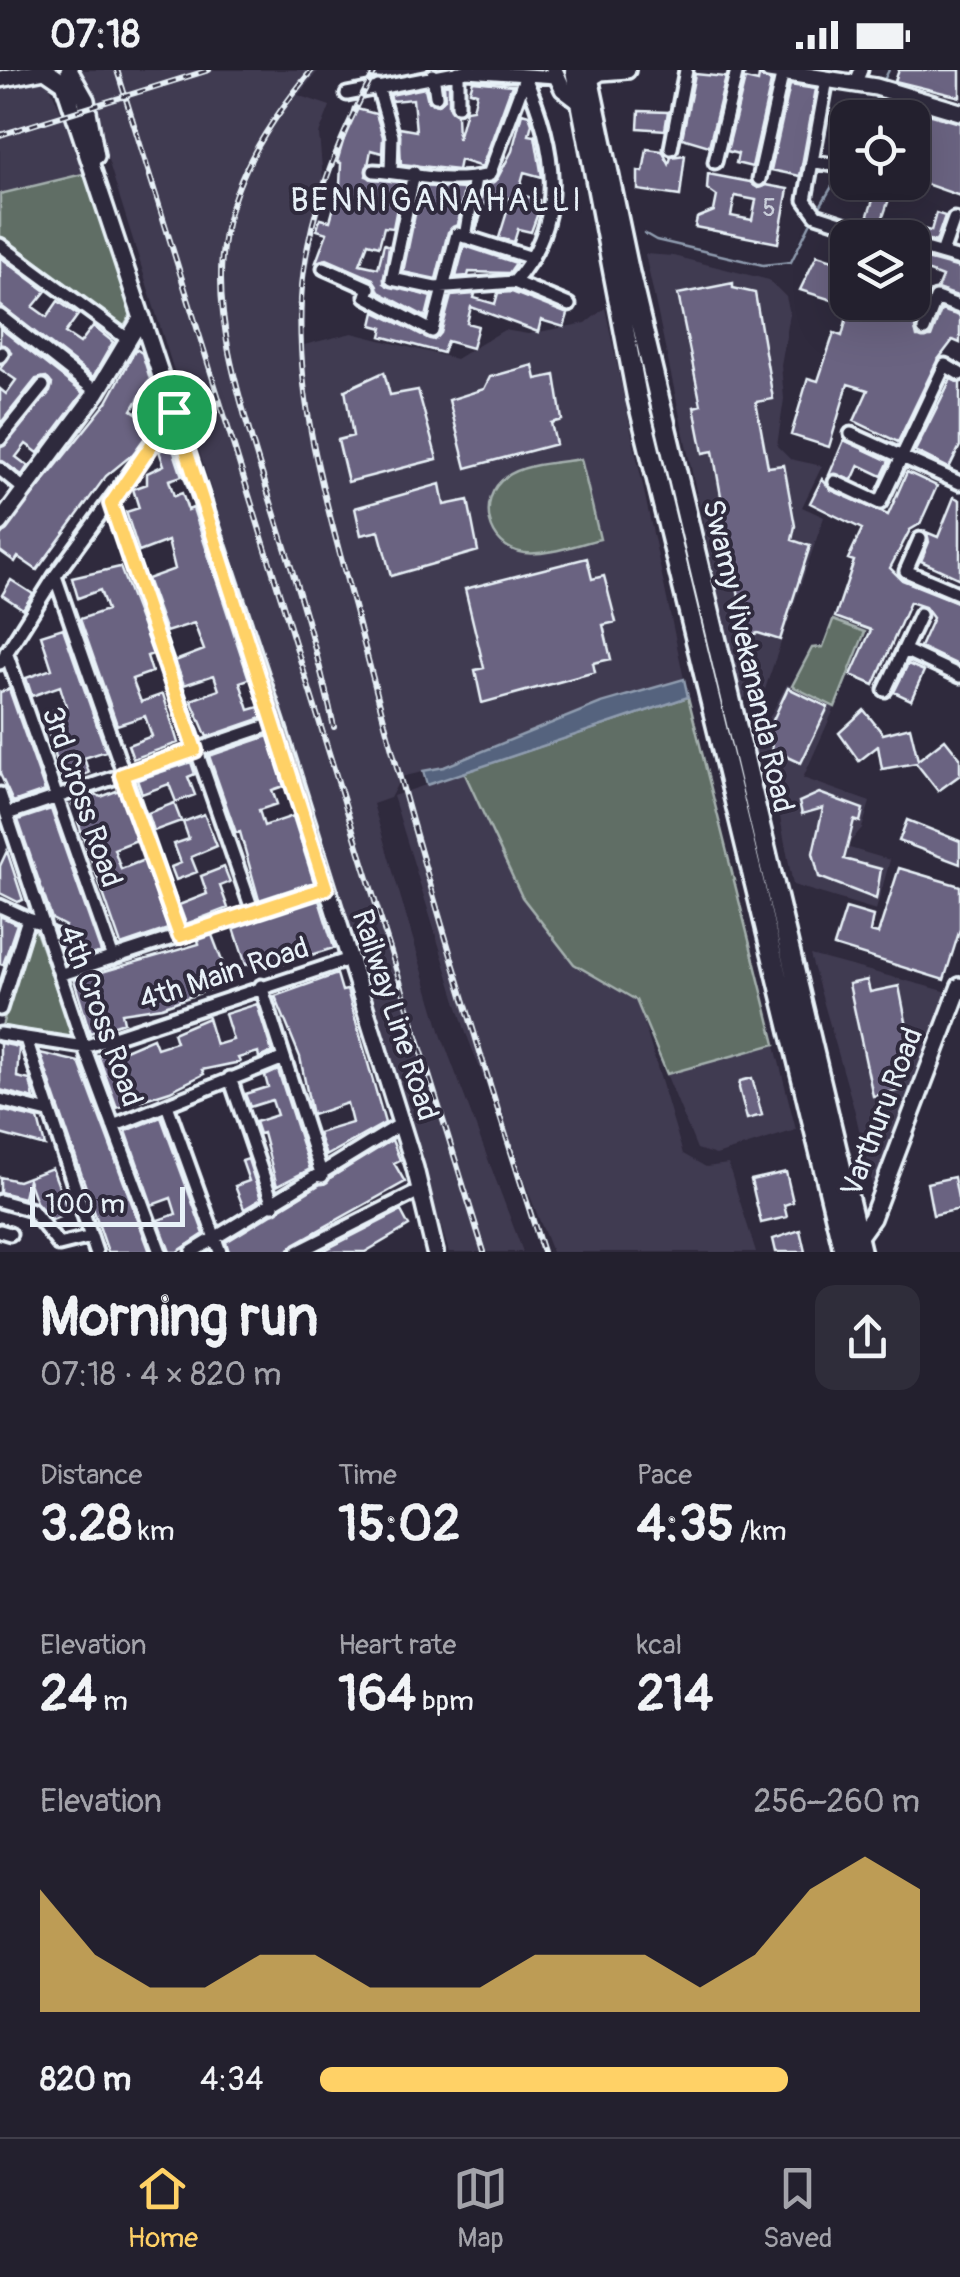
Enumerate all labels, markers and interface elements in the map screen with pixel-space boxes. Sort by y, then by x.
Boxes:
text: 07:18 [50,11,140,59]
map controls [830,100,930,320]
button: locate [830,100,930,200]
district label: BENNIGANAHALLI [290,181,584,221]
house number: 5 [762,193,776,224]
button: layers [830,220,930,320]
pin [132,370,217,455]
icon: arrive [147,385,202,440]
street label: Swamy Vivekananda Road [694,496,802,816]
street label: 3rd Cross Road [34,702,130,892]
street label: Railway Line Road [343,905,447,1125]
street label: 4th Cross Road [51,920,151,1112]
street label: 4th Main Road [134,929,314,1019]
street label: Varthuru Road [833,1022,931,1202]
scale bar [30,1182,185,1226]
text: 100 m [45,1187,125,1222]
text: Morning run [40,1283,318,1352]
button: share [815,1285,920,1390]
text: 07:18 · 4 × 820 m [40,1355,281,1395]
text: Distance [40,1458,142,1493]
text: Time [338,1458,397,1493]
text: Pace [637,1458,692,1493]
text: 3.28 [40,1493,132,1556]
text: 15:02 [338,1493,460,1556]
text: 4:35 [637,1493,734,1556]
text: km [132,1514,175,1549]
text: /km [734,1514,787,1549]
text: Elevation [40,1628,147,1663]
text: Heart rate [338,1628,456,1663]
text: kcal [637,1628,682,1663]
text: 24 [40,1663,97,1726]
text: 164 [338,1663,416,1726]
text: 214 [637,1663,713,1726]
text: m [97,1684,128,1719]
text: bpm [416,1684,474,1719]
text: Elevation [40,1782,162,1822]
text: 256–260 m [754,1782,920,1822]
text: 820 m [40,2060,131,2100]
text: 4:34 [200,2060,264,2100]
tab: Home [127,2161,198,2256]
tab: Map [453,2161,508,2256]
tab: Saved [763,2161,832,2256]

